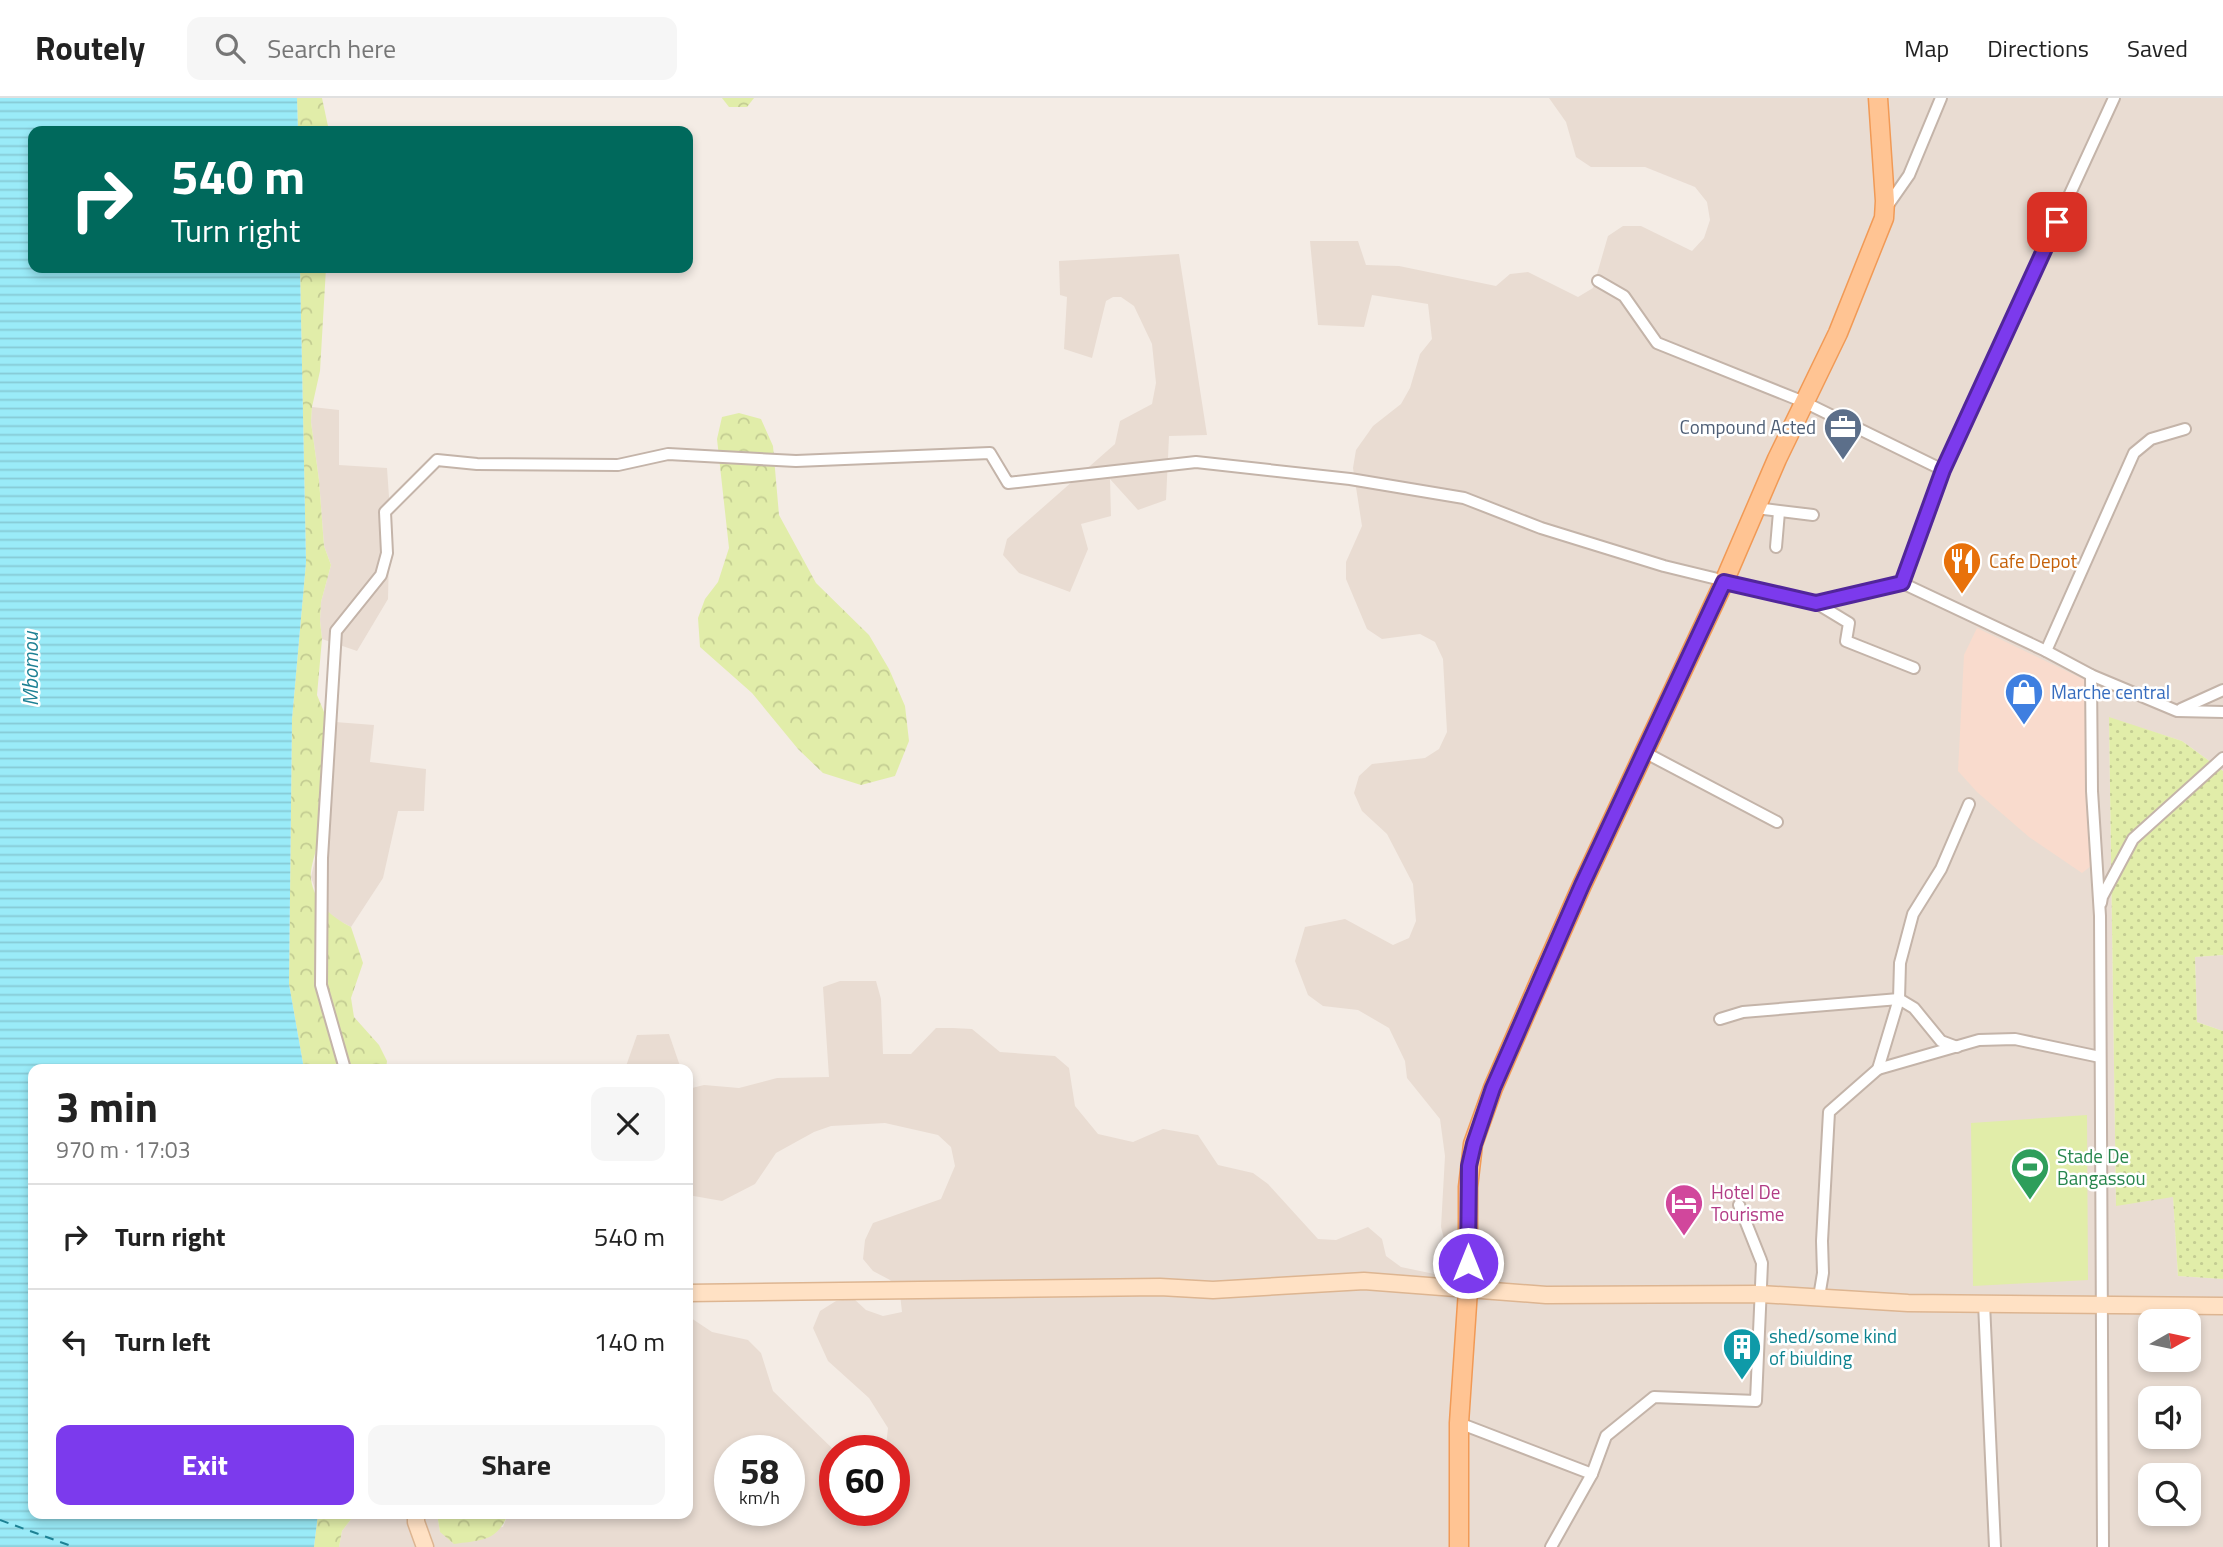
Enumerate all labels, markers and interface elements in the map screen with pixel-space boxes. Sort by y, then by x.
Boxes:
search box [187,17,677,80]
text: Routely [35,23,145,73]
icon: search [211,29,249,67]
text: Search here [267,29,396,68]
text: Map [1904,30,1949,66]
text: Directions [1987,30,2089,66]
text: Saved [2127,30,2188,66]
text: 540 m [171,138,305,213]
icon: right [56,154,147,245]
pin [2027,192,2087,252]
icon: arrive [2038,203,2076,241]
text: Turn right [171,206,300,254]
office icon: Compound Acted [1822,406,1864,461]
place label: Compound Acted [1680,412,1816,441]
restaurant icon: Cafe Depot [1941,540,1983,595]
place label: Cafe Depot [1989,546,2078,575]
water label: Mbomou [14,630,46,706]
shop icon: Marche central [2003,671,2045,726]
place label: Marche central [2051,677,2170,706]
text: 3 min [56,1074,158,1138]
button: close [591,1087,665,1161]
text: 970 m · 17:03 [56,1132,191,1167]
place label: Stade De Bangassou [2057,1141,2146,1192]
sports icon: Stade De Bangassou [2009,1146,2051,1201]
place label: Hotel De Tourisme [1711,1177,1784,1228]
hotel icon: Hotel De Tourisme [1663,1182,1705,1237]
text: Turn right [115,1217,226,1256]
text: 540 m [594,1217,665,1256]
icon: right [56,1218,94,1256]
position arrow [1431,1226,1505,1300]
north arrow [2138,1309,2202,1372]
map controls [2138,1309,2201,1526]
place label: shed/some kind of biulding [1769,1321,1897,1372]
text: Turn left [115,1322,210,1361]
text: 140 m [594,1322,665,1361]
icon: left [56,1323,94,1361]
building icon: shed/some kind of biulding [1721,1326,1763,1381]
button: sound [2138,1386,2201,1449]
button: Exit [56,1425,354,1505]
button: Share [368,1425,665,1505]
speed limit sign: 60 [819,1435,910,1526]
text: 58 [740,1444,779,1498]
button: search [2138,1463,2201,1526]
text: km/h [739,1484,780,1511]

